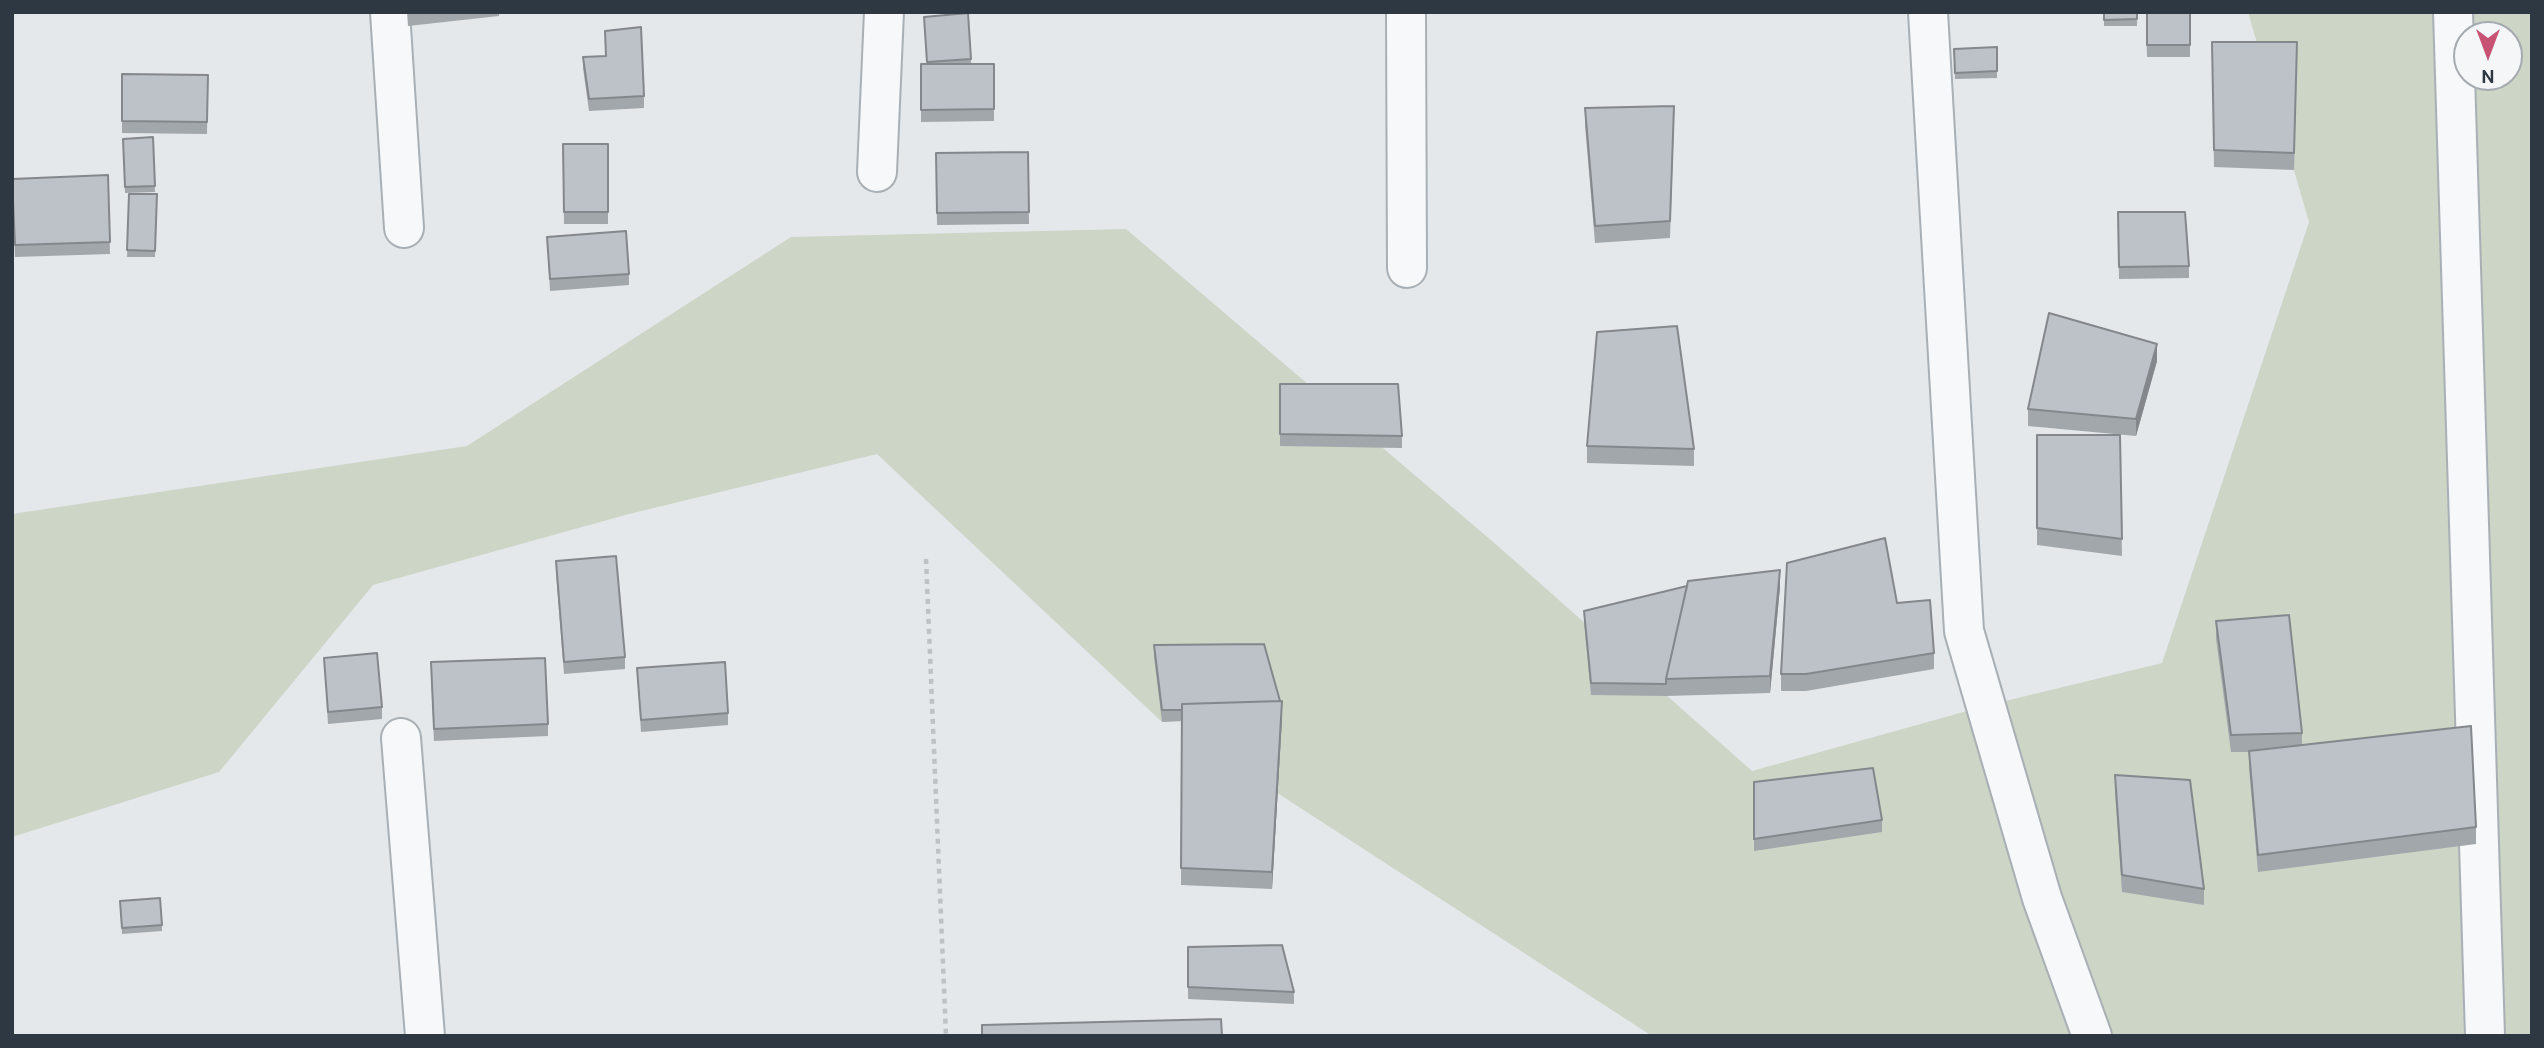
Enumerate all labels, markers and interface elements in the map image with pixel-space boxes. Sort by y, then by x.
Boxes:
north arrow [2453,21,2523,91]
text: N [2481,63,2495,87]

